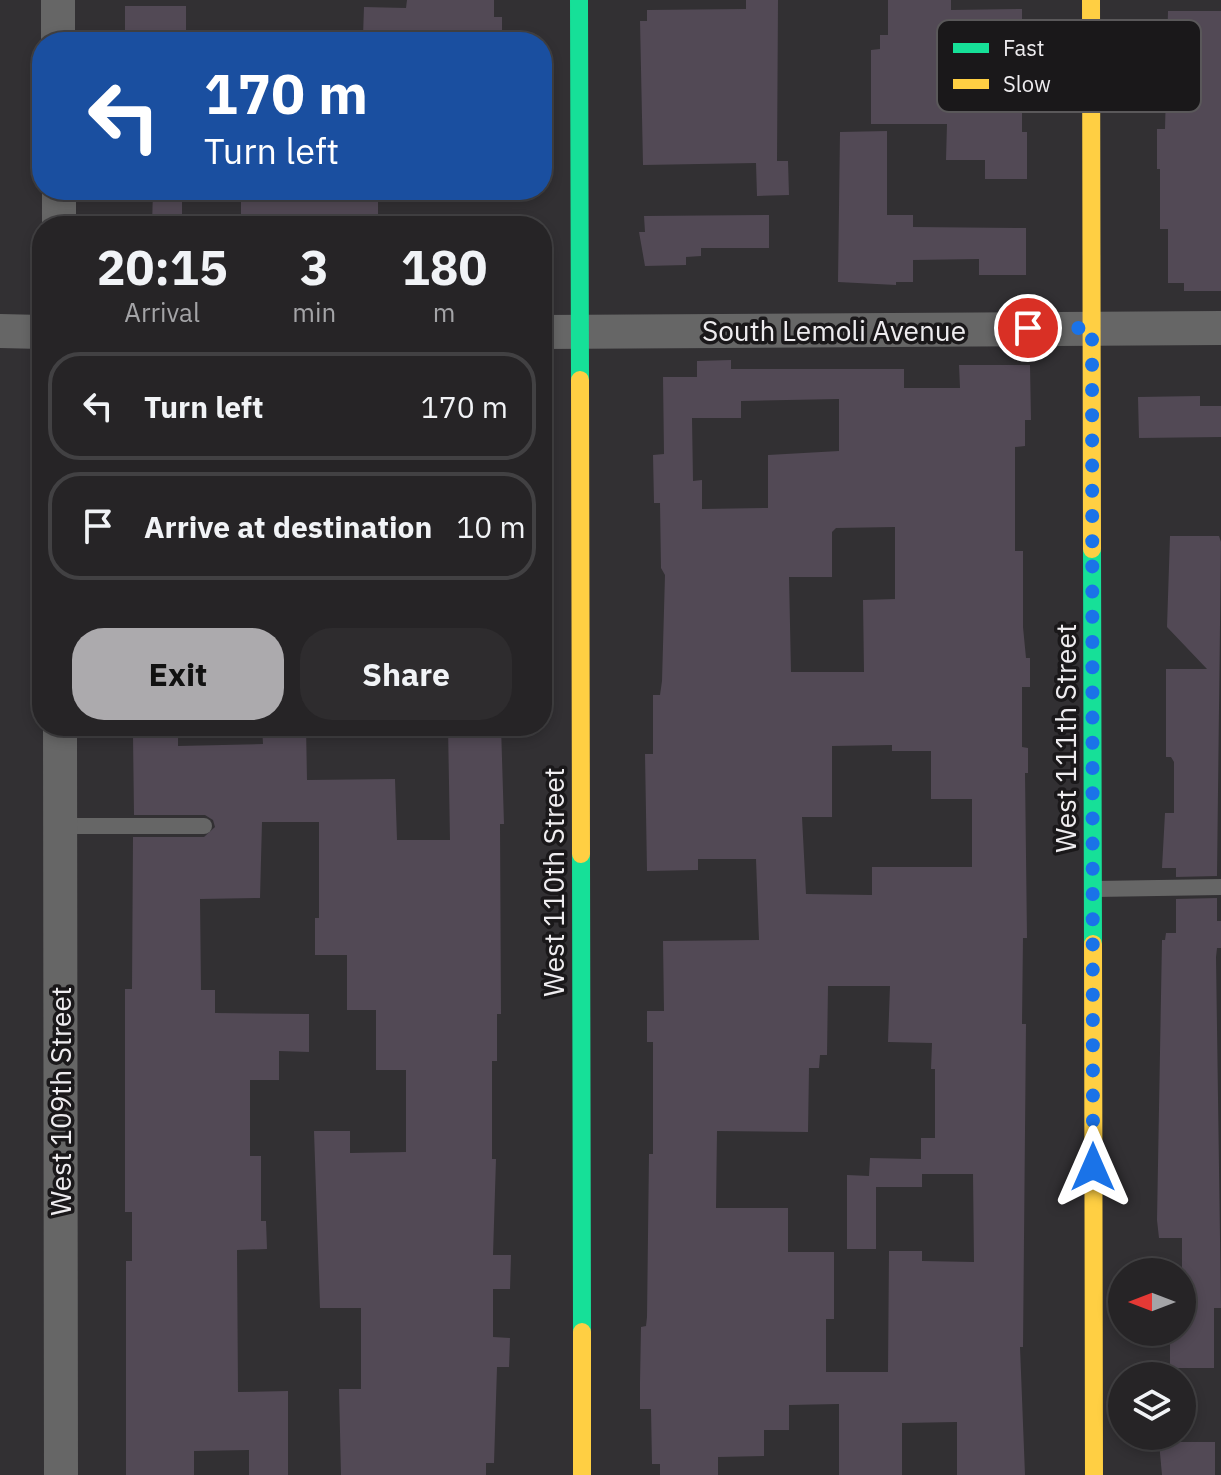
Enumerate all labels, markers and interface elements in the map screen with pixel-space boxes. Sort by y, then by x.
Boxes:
legend [937,20,1201,112]
text: Fast [1003,33,1044,62]
text: 170 m [204,57,368,129]
icon: left [72,64,176,168]
text: Slow [1003,69,1051,98]
text: Turn left [204,127,339,174]
text: 20:15 [97,236,228,298]
text: 3 [300,236,329,298]
text: 180 [401,236,487,298]
pin [994,294,1062,362]
text: Arrival [124,295,200,329]
text: min [292,295,336,329]
text: m [433,295,455,329]
icon: arrive [1006,306,1050,350]
street label: South Lemoli Avenue [702,312,966,349]
icon: left [76,384,120,428]
text: Turn left [144,387,263,426]
text: 170 m [421,387,508,426]
icon: arrive [76,504,120,548]
text: Arrive at destination [144,507,432,546]
text: 10 m [456,507,526,546]
street label: West 111th Street [1047,623,1084,853]
button: Exit [72,628,284,720]
button: Share [300,628,512,720]
street label: West 110th Street [535,767,572,997]
street label: West 109th Street [42,986,79,1216]
position arrow [1051,1125,1135,1209]
north arrow [1108,1258,1196,1346]
map controls [1108,1258,1196,1450]
button: layers [1108,1362,1196,1450]

